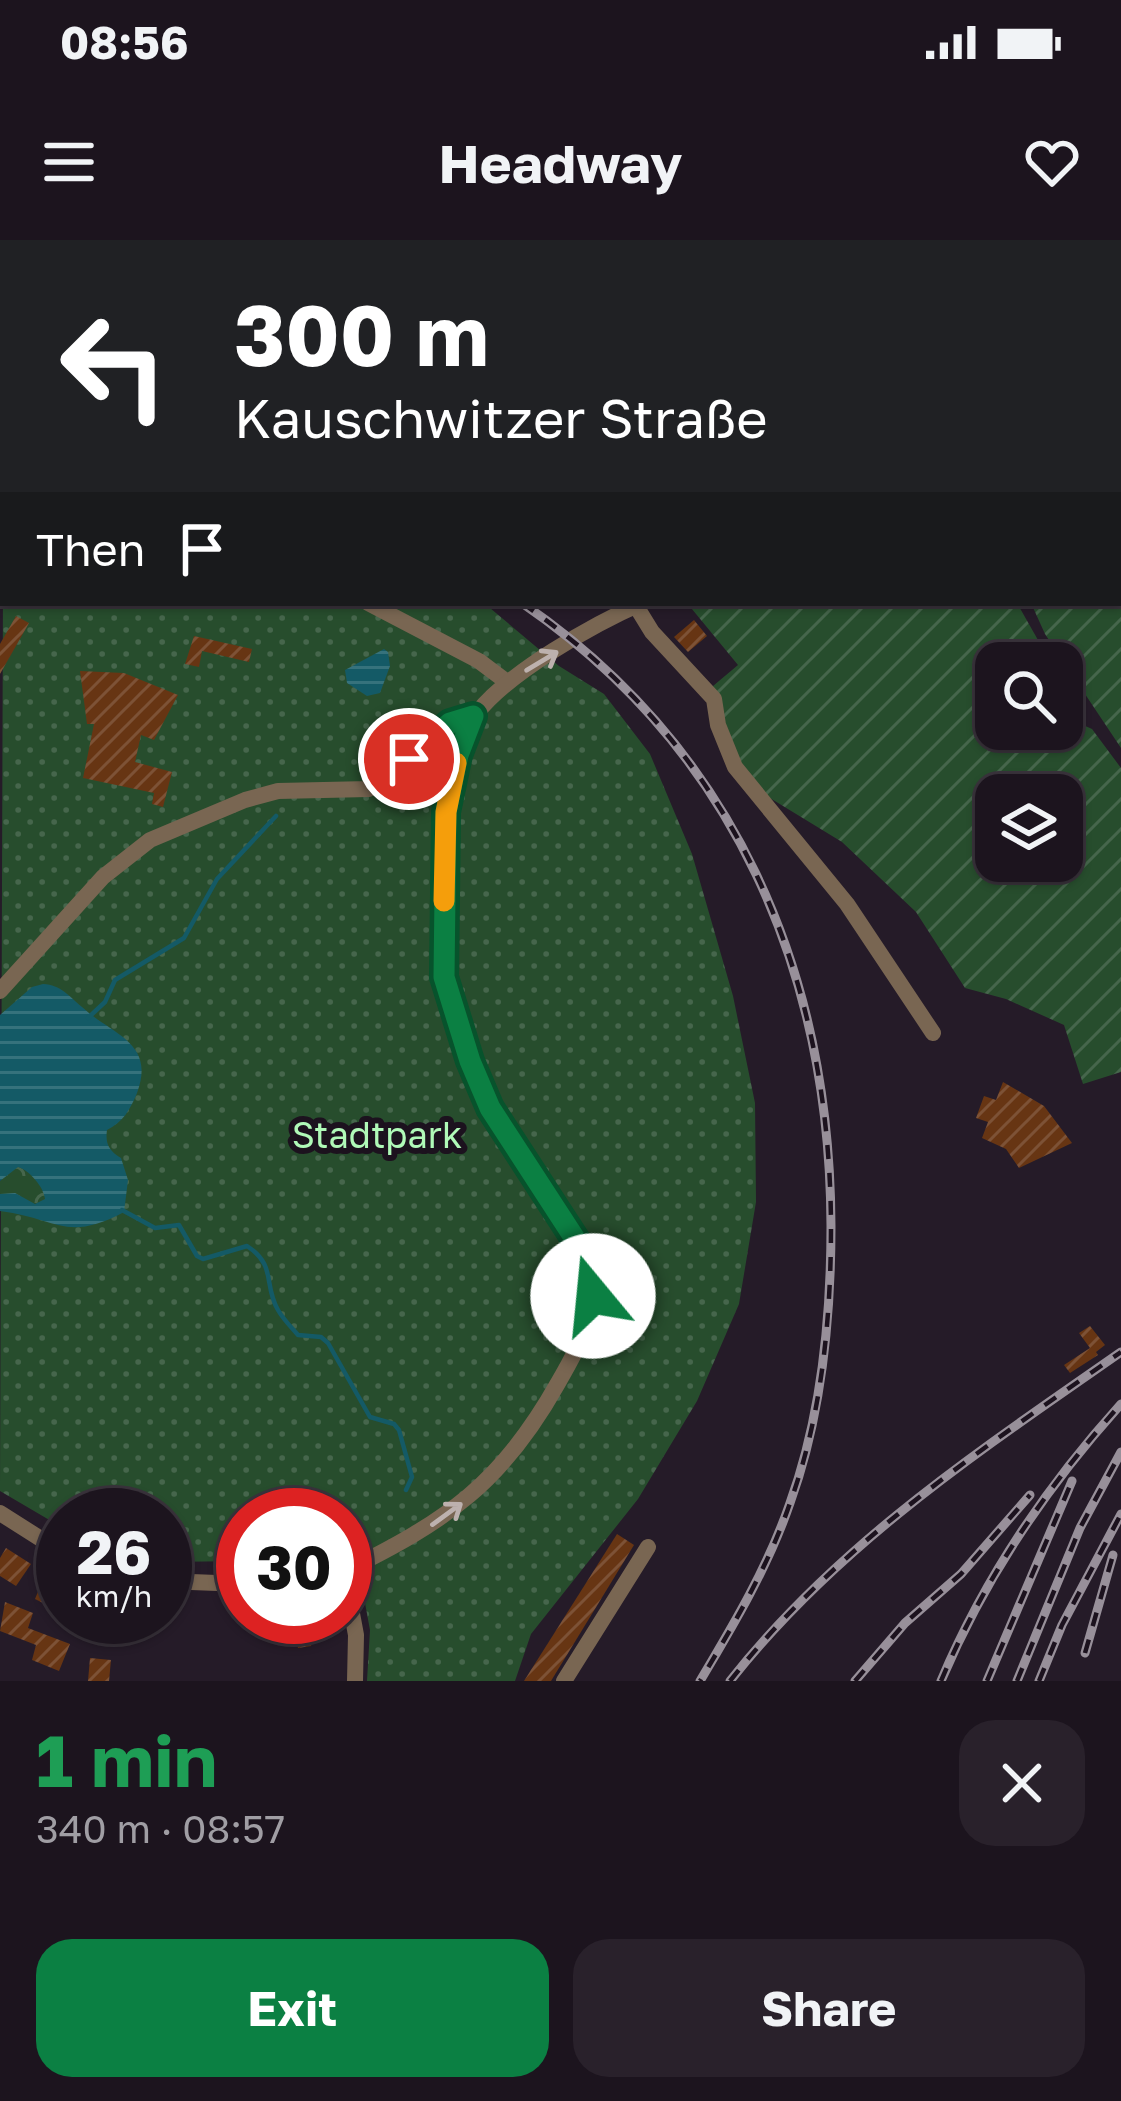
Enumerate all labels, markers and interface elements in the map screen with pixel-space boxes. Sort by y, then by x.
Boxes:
text: 08:56 [60,15,188,69]
icon: menu [36,129,102,195]
icon: heart [1019,129,1085,195]
text: Headway [439,130,682,195]
text: 300 m [234,284,489,384]
icon: left [36,288,192,444]
text: Kauschwitzer Straße [234,385,768,450]
icon: arrive [169,516,235,582]
text: Then [36,522,145,576]
map controls [975,642,1083,882]
button: search [975,642,1083,750]
one-way arrow [524,649,558,673]
pin [358,708,460,810]
icon: arrive [376,726,442,792]
button: layers [975,774,1083,882]
park label: Stadtpark [292,1113,462,1156]
position arrow [530,1233,656,1359]
speed limit sign: 30 [216,1488,372,1644]
one-way arrow [430,1501,463,1527]
text: 26 [77,1515,151,1587]
text: km/h [76,1578,152,1614]
text: 1 min [36,1716,217,1803]
button: close [959,1720,1085,1846]
text: 340 m · 08:57 [36,1805,285,1852]
button: Exit [36,1939,549,2077]
button: Share [573,1939,1085,2077]

